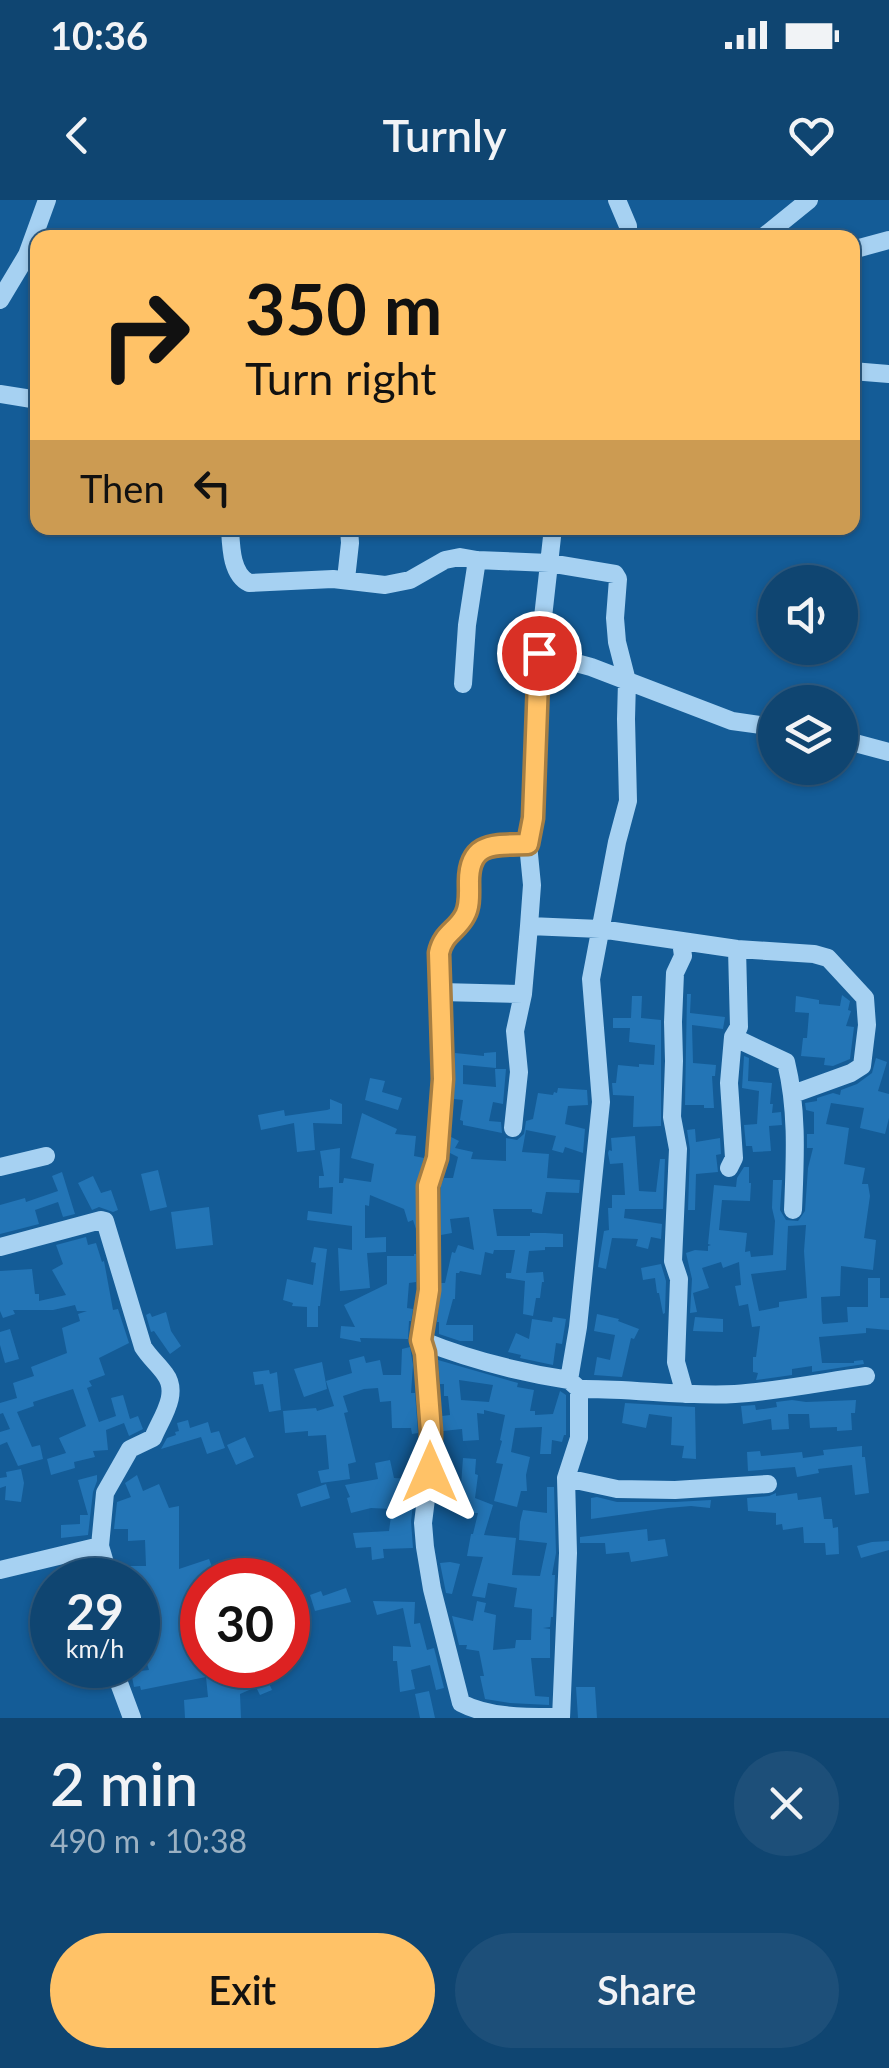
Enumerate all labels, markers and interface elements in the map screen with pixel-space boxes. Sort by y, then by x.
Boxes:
text: 10:36 [50,12,148,58]
icon: back [50,108,105,163]
text: Turnly [383,108,506,162]
icon: heart [784,108,839,163]
text: 350 m [245,266,442,350]
icon: right [80,270,210,400]
text: Turn right [245,351,436,405]
icon: left [185,460,240,515]
text: Then [80,465,165,511]
map controls [758,565,858,785]
button: sound [758,565,858,665]
pin [497,611,582,696]
icon: arrive [512,626,567,681]
button: layers [758,685,858,785]
position arrow [378,1420,482,1524]
speed limit sign: 30 [180,1558,310,1688]
text: 29 [66,1581,124,1641]
text: km/h [66,1633,124,1663]
text: 2 min [50,1747,198,1819]
button: close [734,1751,839,1856]
text: 490 m · 10:38 [50,1821,247,1860]
button: Exit [50,1933,435,2048]
button: Share [455,1933,839,2048]

